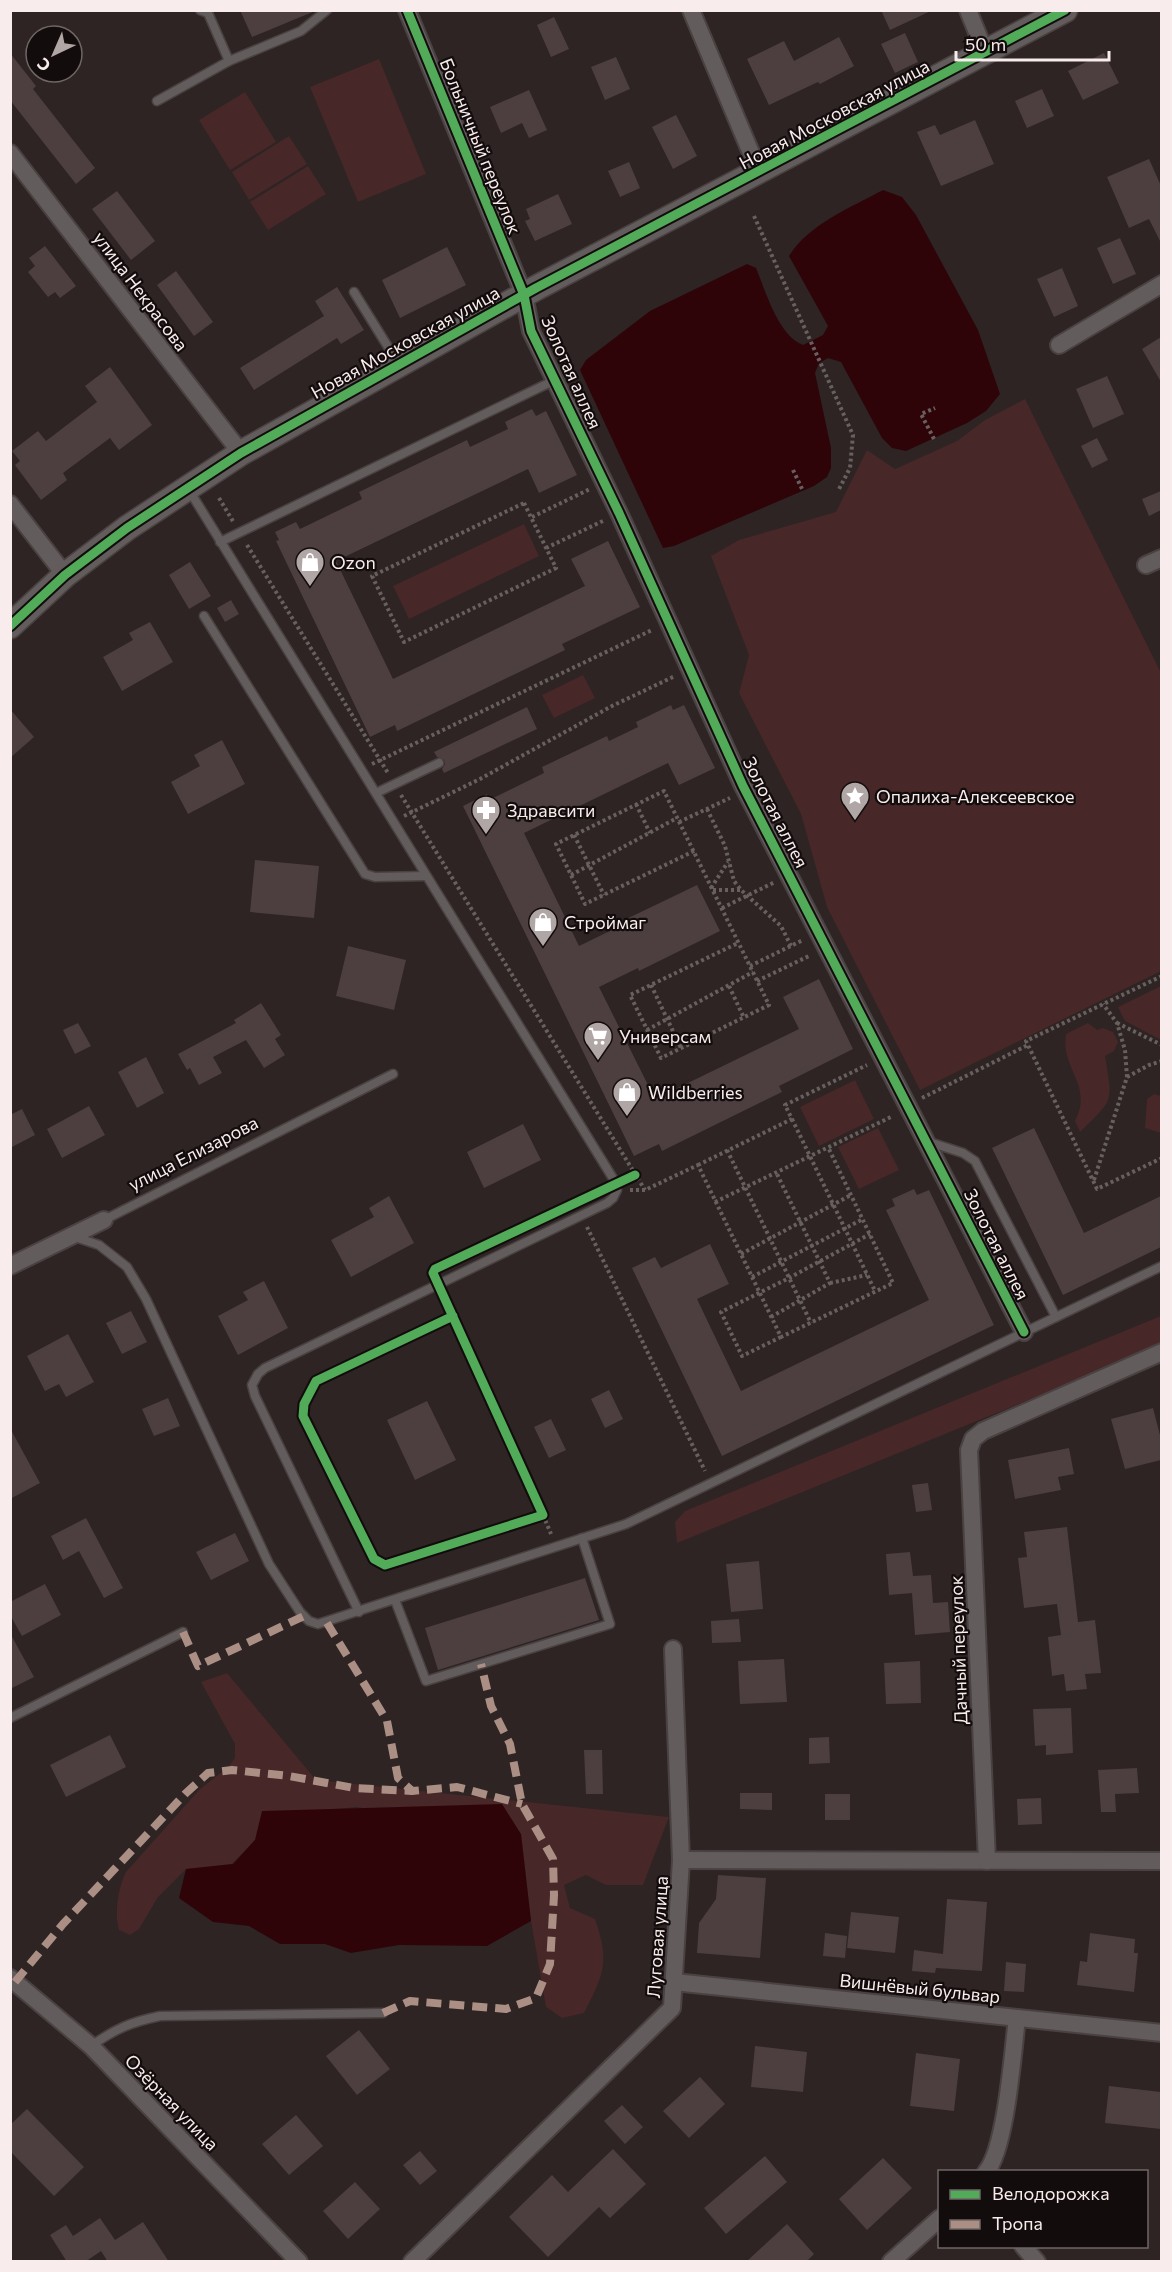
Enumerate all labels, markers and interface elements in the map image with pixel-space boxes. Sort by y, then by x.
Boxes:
north arrow [24,24,84,84]
scale bar [956,24,1109,62]
text: 50 m [965,33,1006,55]
text: С [33,54,54,76]
street label: Новая Московская улица [735,54,933,174]
street label: Больничный переулок [436,55,527,238]
street label: улица Некрасова [89,227,193,355]
street label: Новая Московская улица [307,281,503,403]
street label: Золотая аллея [537,312,607,432]
shop icon: Ozon [294,546,326,588]
place label: Ozon [331,551,376,573]
street label: Золотая аллея [739,753,813,871]
place icon: Опалиха-Алексеевское [839,780,871,822]
place label: Опалиха-Алексеевское [876,785,1075,807]
pharmacy icon: Здравсити [470,794,502,836]
place label: Здравсити [507,799,595,821]
shop icon: Строймаг [527,906,559,948]
place label: Строймаг [564,911,646,933]
supermarket icon: Универсам [582,1020,614,1062]
place label: Универсам [619,1025,711,1047]
shop icon: Wildberries [611,1076,643,1118]
place label: Wildberries [648,1081,743,1103]
street label: улица Елизарова [125,1111,261,1195]
street label: Золотая аллея [960,1185,1034,1303]
street label: Дачный переулок [944,1575,972,1725]
street label: Луговая улица [642,1875,672,1999]
street label: Вишнёвый бульвар [839,1969,1001,2007]
street label: Озёрная улица [121,2049,223,2155]
legend [938,2170,1148,2248]
text: Велодорожка [992,2182,1110,2204]
text: Тропа [992,2212,1043,2234]

